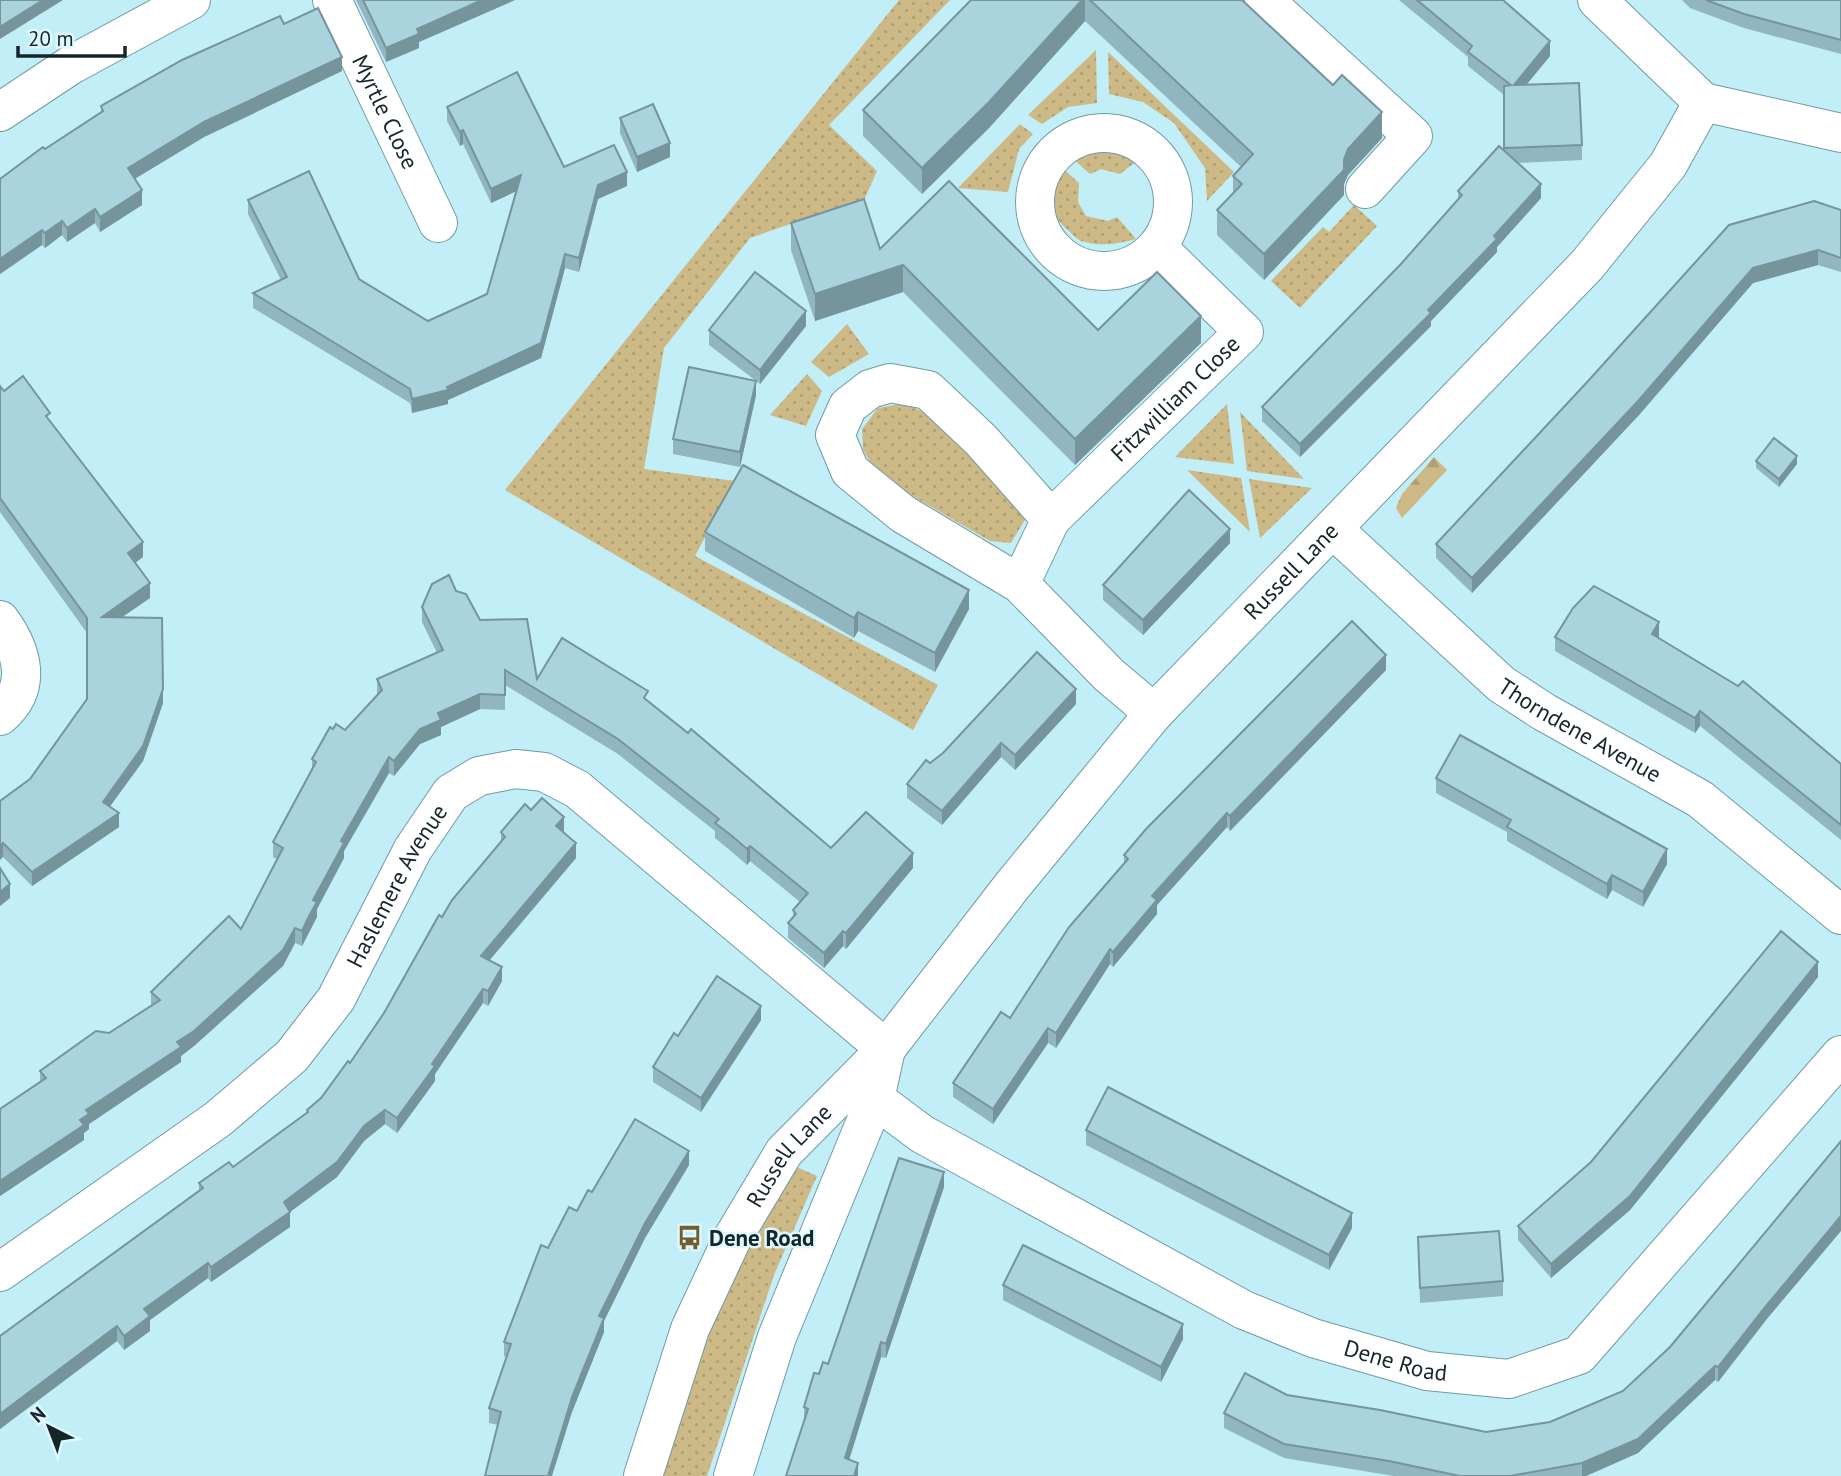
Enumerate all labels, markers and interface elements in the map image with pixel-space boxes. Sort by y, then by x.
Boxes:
scale bar [18,14,124,58]
text: 20 m [28,25,74,52]
street label: Myrtle Close [346,50,425,174]
street label: Fitzwilliam Close [1104,329,1246,467]
street label: Russell Lane [1237,516,1344,625]
street label: Thorndene Avenue [1493,671,1667,789]
street label: Haslemere Avenue [340,798,453,972]
street label: Russell Lane [739,1098,837,1212]
place label: Dene Road [709,1223,815,1252]
bus stop icon: Dene Road [675,1224,703,1252]
street label: Dene Road [1341,1333,1449,1387]
north arrow [14,1392,84,1462]
text: N [25,1401,50,1427]

